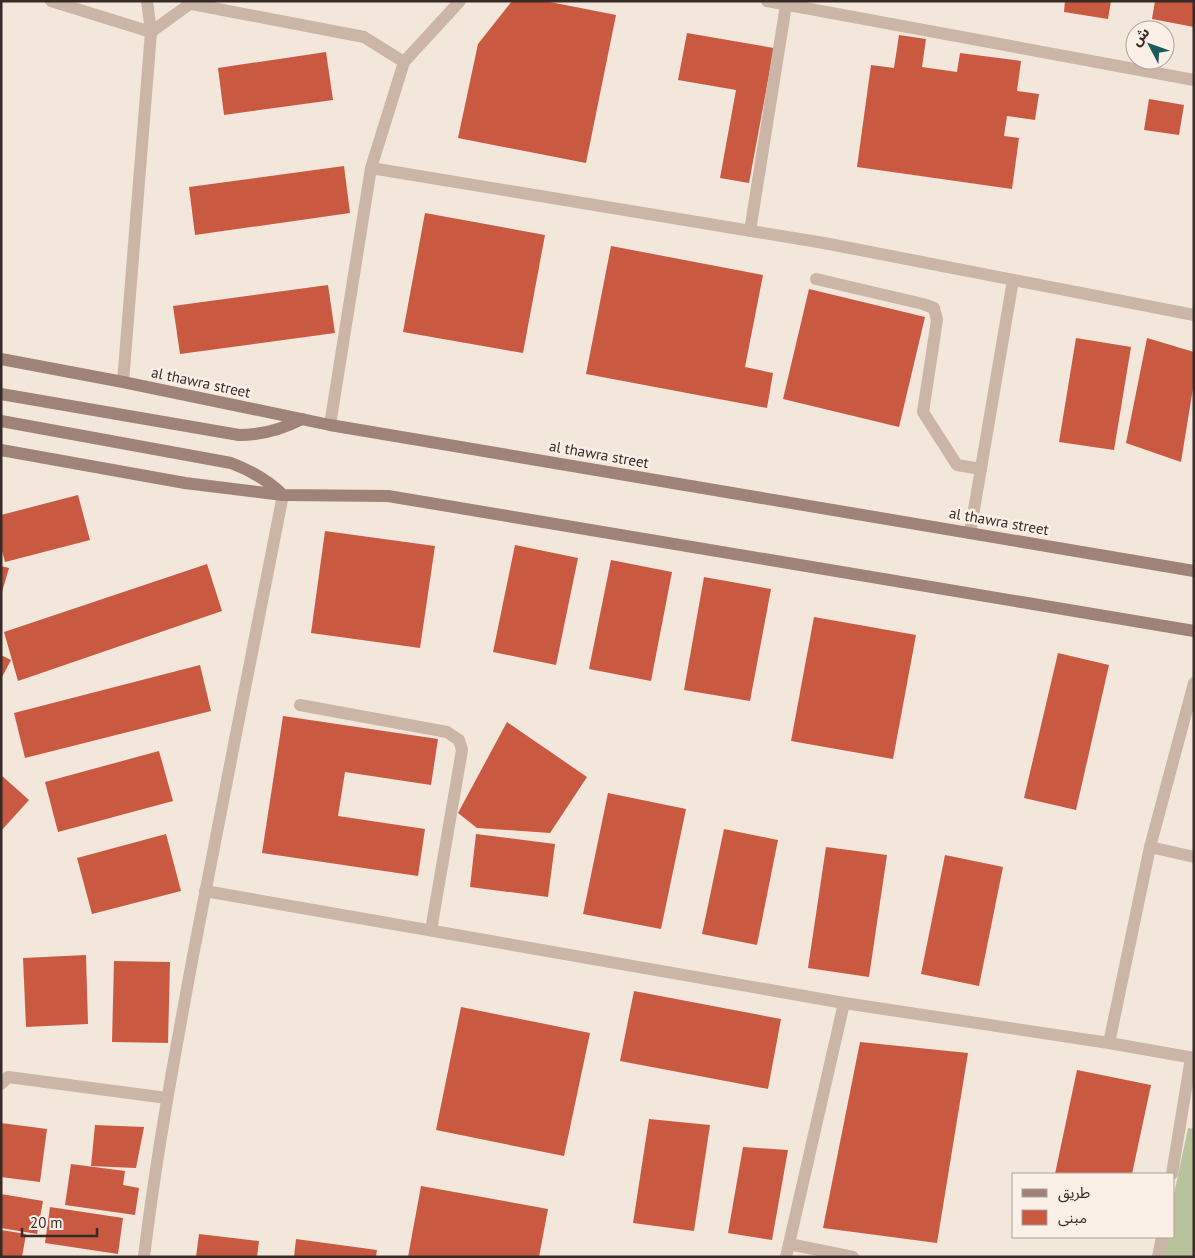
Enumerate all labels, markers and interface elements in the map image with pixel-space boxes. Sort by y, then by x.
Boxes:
north arrow [1125,20,1175,70]
text: ش [1127,23,1153,50]
street label: al thawra street [150,362,252,402]
street label: al thawra street [548,436,650,472]
street label: al thawra street [948,503,1050,539]
legend [1012,1173,1175,1238]
text: طريق [1058,1183,1090,1203]
scale bar [22,1206,98,1238]
text: مبنى [1058,1208,1087,1227]
text: 20 m [30,1213,63,1232]

